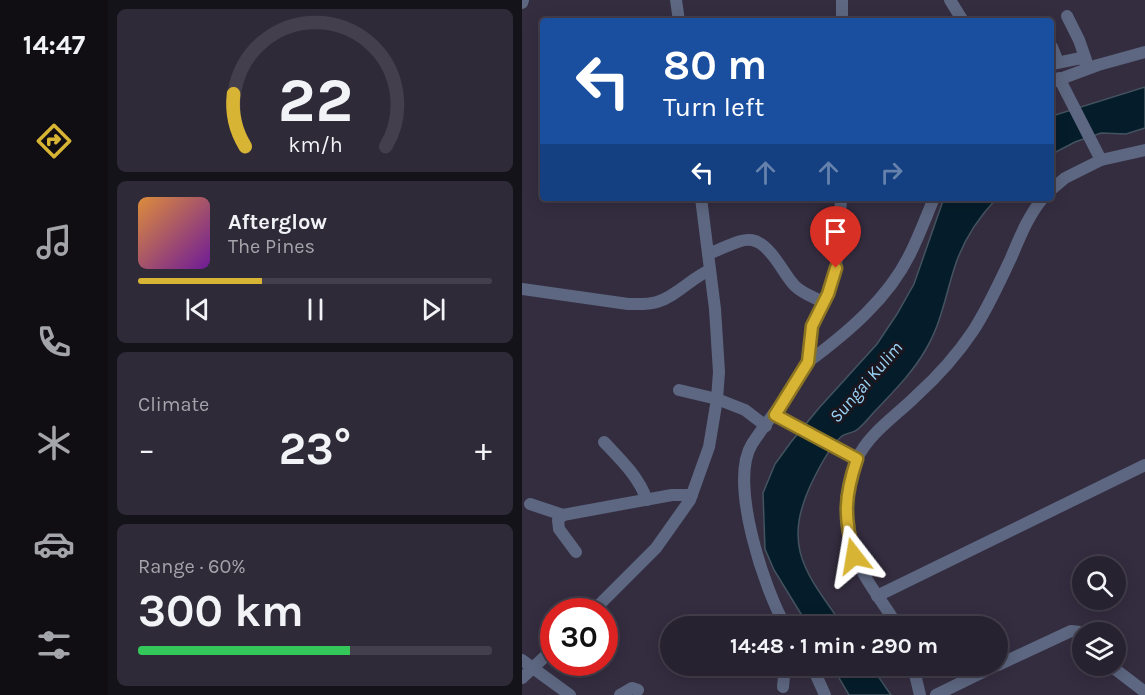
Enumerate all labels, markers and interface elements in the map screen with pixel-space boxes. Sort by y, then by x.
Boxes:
text: 14:47 [23,29,85,61]
text: 80 m [663,40,767,90]
icon: left [564,42,642,120]
text: 22 [277,64,353,137]
text: Turn left [663,91,764,123]
icon: directions [33,120,75,162]
text: km/h [288,133,342,158]
icon: left [686,156,719,189]
icon: ahead [749,156,782,189]
icon: ahead [812,156,845,189]
icon: right [875,156,908,189]
pin [810,206,861,268]
text: Afterglow [228,209,327,235]
icon: arrive [819,215,852,248]
icon: music [33,221,75,263]
text: The Pines [228,235,315,258]
icon: previous [181,293,214,326]
icon: pause [299,293,332,326]
icon: next [417,293,450,326]
icon: phone [33,321,75,363]
water label: Sungai Kulim [825,337,907,427]
text: Climate [138,393,209,416]
icon: climate [33,422,75,464]
text: 23° [279,423,351,475]
text: − [138,430,155,468]
text: + [475,430,492,468]
icon: car [33,523,75,565]
position arrow [822,524,886,588]
text: Range · 60% [138,555,246,578]
map controls [1072,556,1126,676]
button: search [1072,556,1126,610]
text: 300 km [138,585,304,637]
speed limit sign: 30 [540,598,618,676]
button: layers [1072,622,1126,676]
icon: filters [33,624,75,666]
text: 14:48 · 1 min · 290 m [730,633,938,659]

